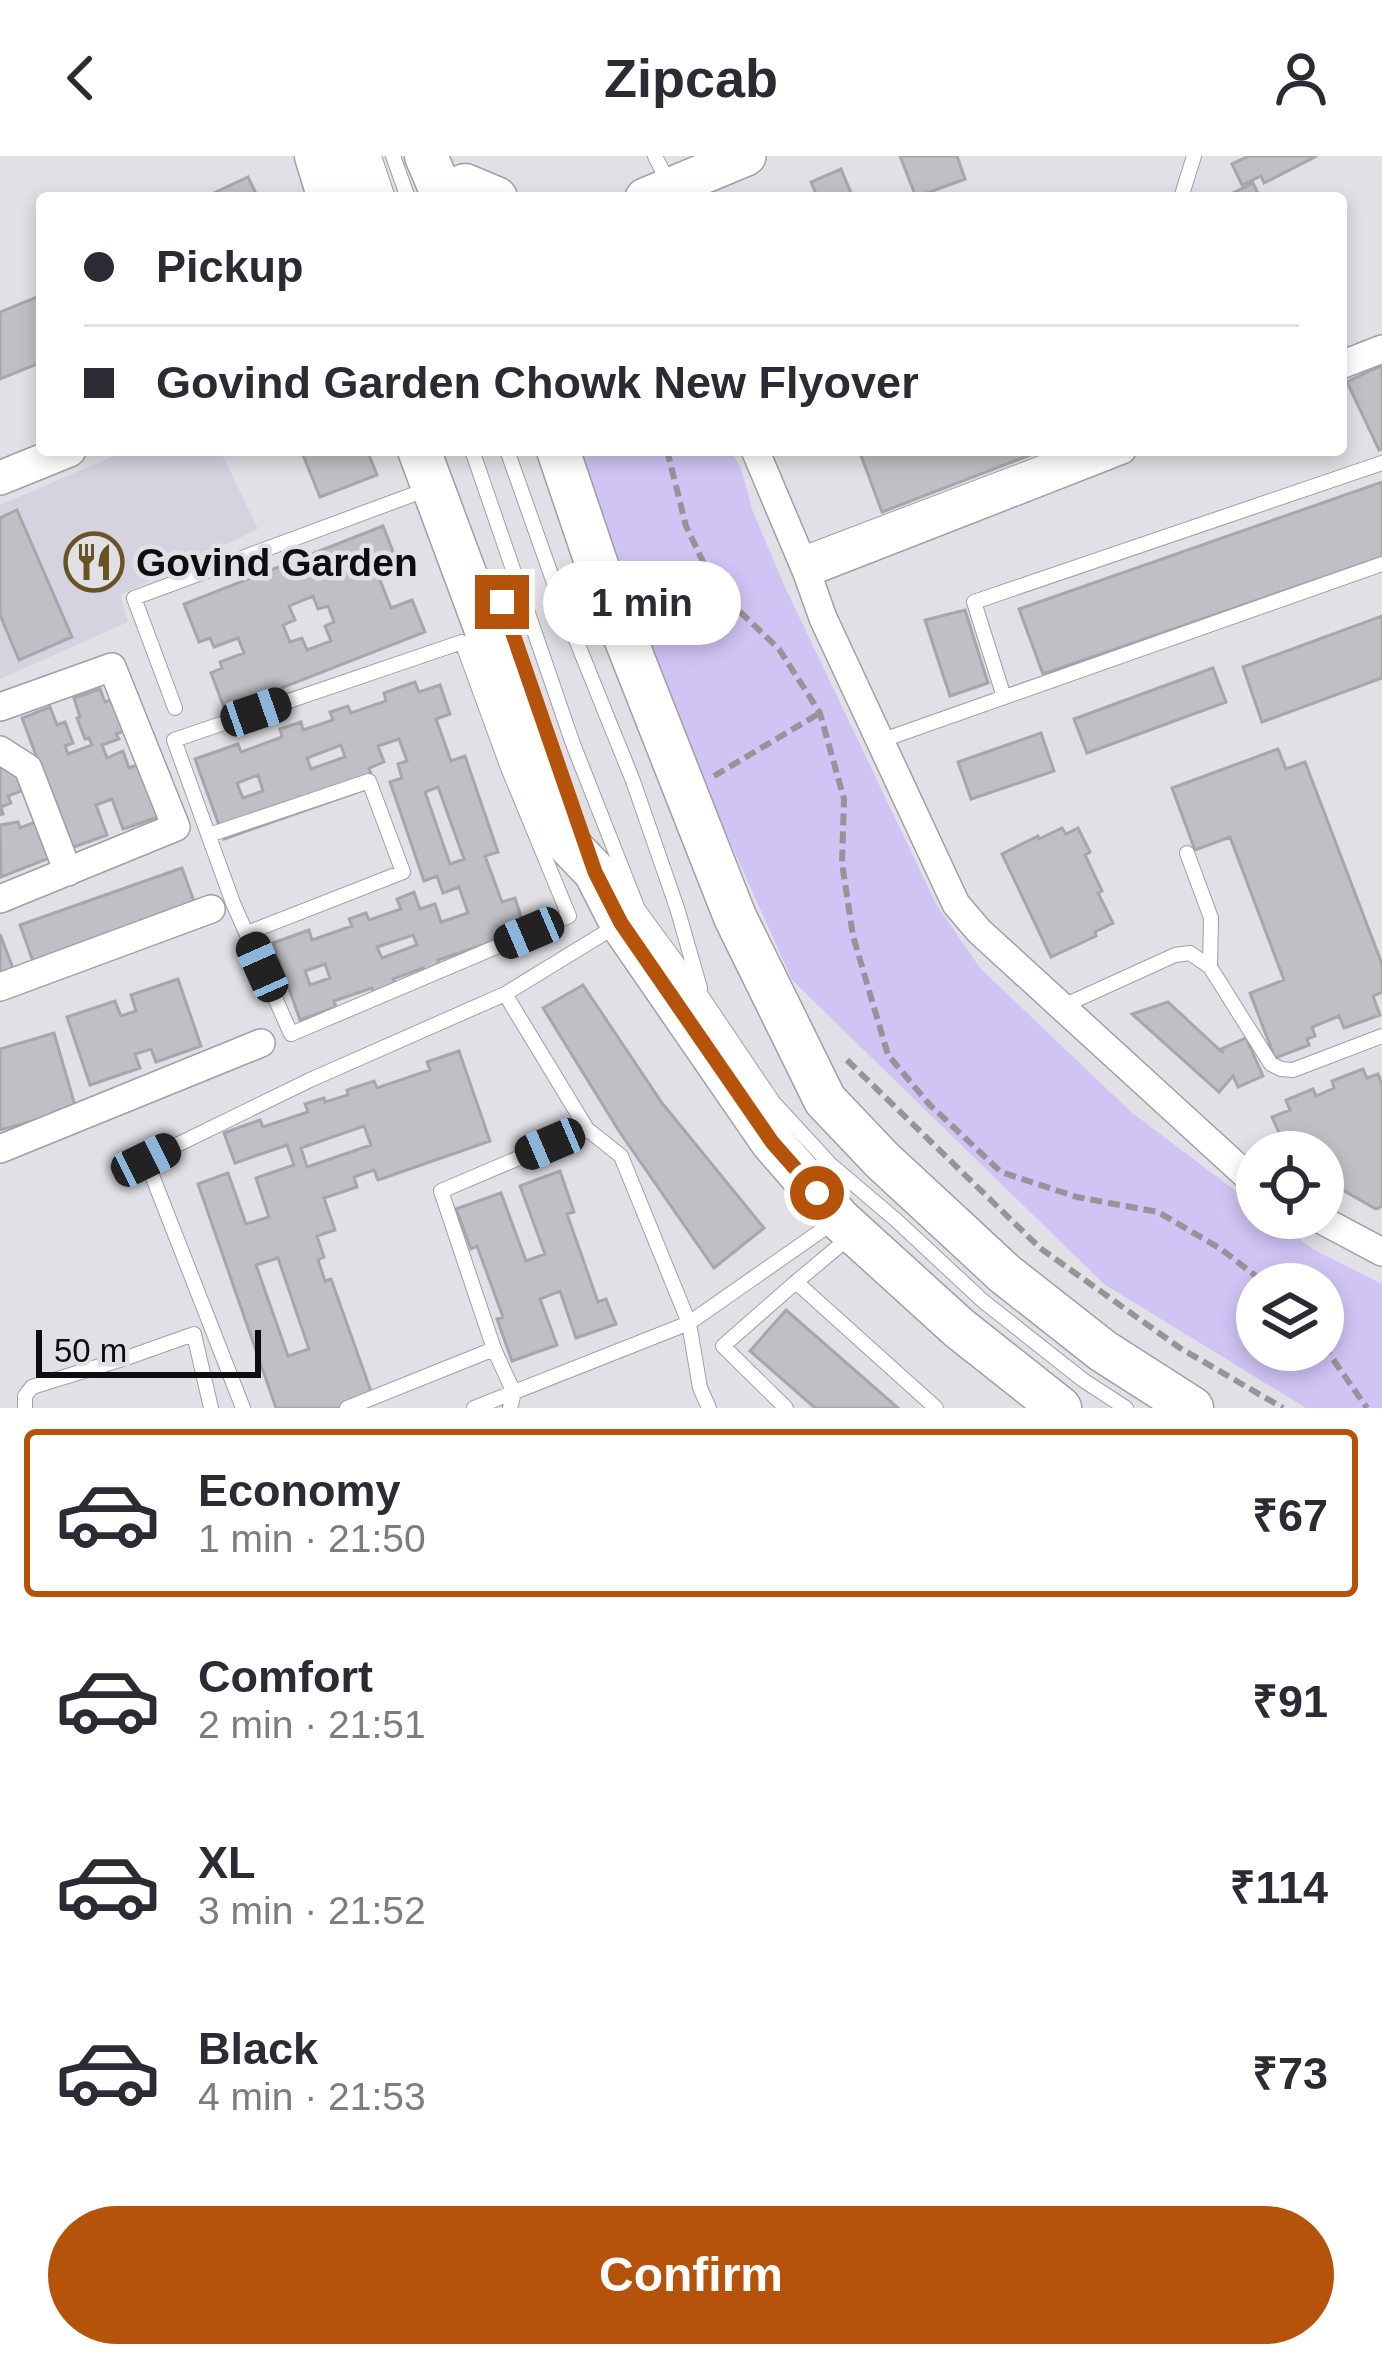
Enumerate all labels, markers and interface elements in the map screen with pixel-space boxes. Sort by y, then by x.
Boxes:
icon: back [48,45,114,111]
icon: person [1268,45,1334,111]
text: Zipcab [604,48,778,108]
text: Pickup [156,241,304,292]
text: Govind Garden Chowk New Flyover [156,357,919,408]
restaurant icon: Govind Garden [63,531,125,593]
place label: Govind Garden [136,541,418,584]
callout: 1 min [544,560,742,644]
route end [475,575,529,629]
text: 1 min [591,581,693,624]
car [216,683,296,741]
car [489,902,569,964]
car [231,927,293,1007]
car [510,1113,590,1175]
car [106,1128,186,1192]
map controls [1236,1131,1344,1371]
button: locate [1236,1131,1344,1239]
route start [790,1166,844,1220]
button: layers [1236,1263,1344,1371]
scale bar [36,1324,261,1377]
text: 50 m [54,1332,127,1369]
icon: car [54,1459,162,1567]
text: Economy [198,1465,401,1516]
text: ₹67 [1252,1490,1328,1541]
text: 1 min · 21:50 [198,1517,426,1560]
icon: car [54,1645,162,1753]
text: Comfort [198,1651,373,1702]
text: ₹91 [1252,1676,1328,1727]
text: 2 min · 21:51 [198,1703,426,1746]
icon: car [54,1831,162,1939]
text: XL [198,1837,256,1888]
text: ₹114 [1230,1862,1328,1913]
text: 3 min · 21:52 [198,1889,426,1932]
icon: car [54,2017,162,2125]
text: Black [198,2023,318,2074]
text: ₹73 [1252,2048,1328,2099]
text: 4 min · 21:53 [198,2075,426,2118]
button: Confirm [48,2206,1334,2344]

